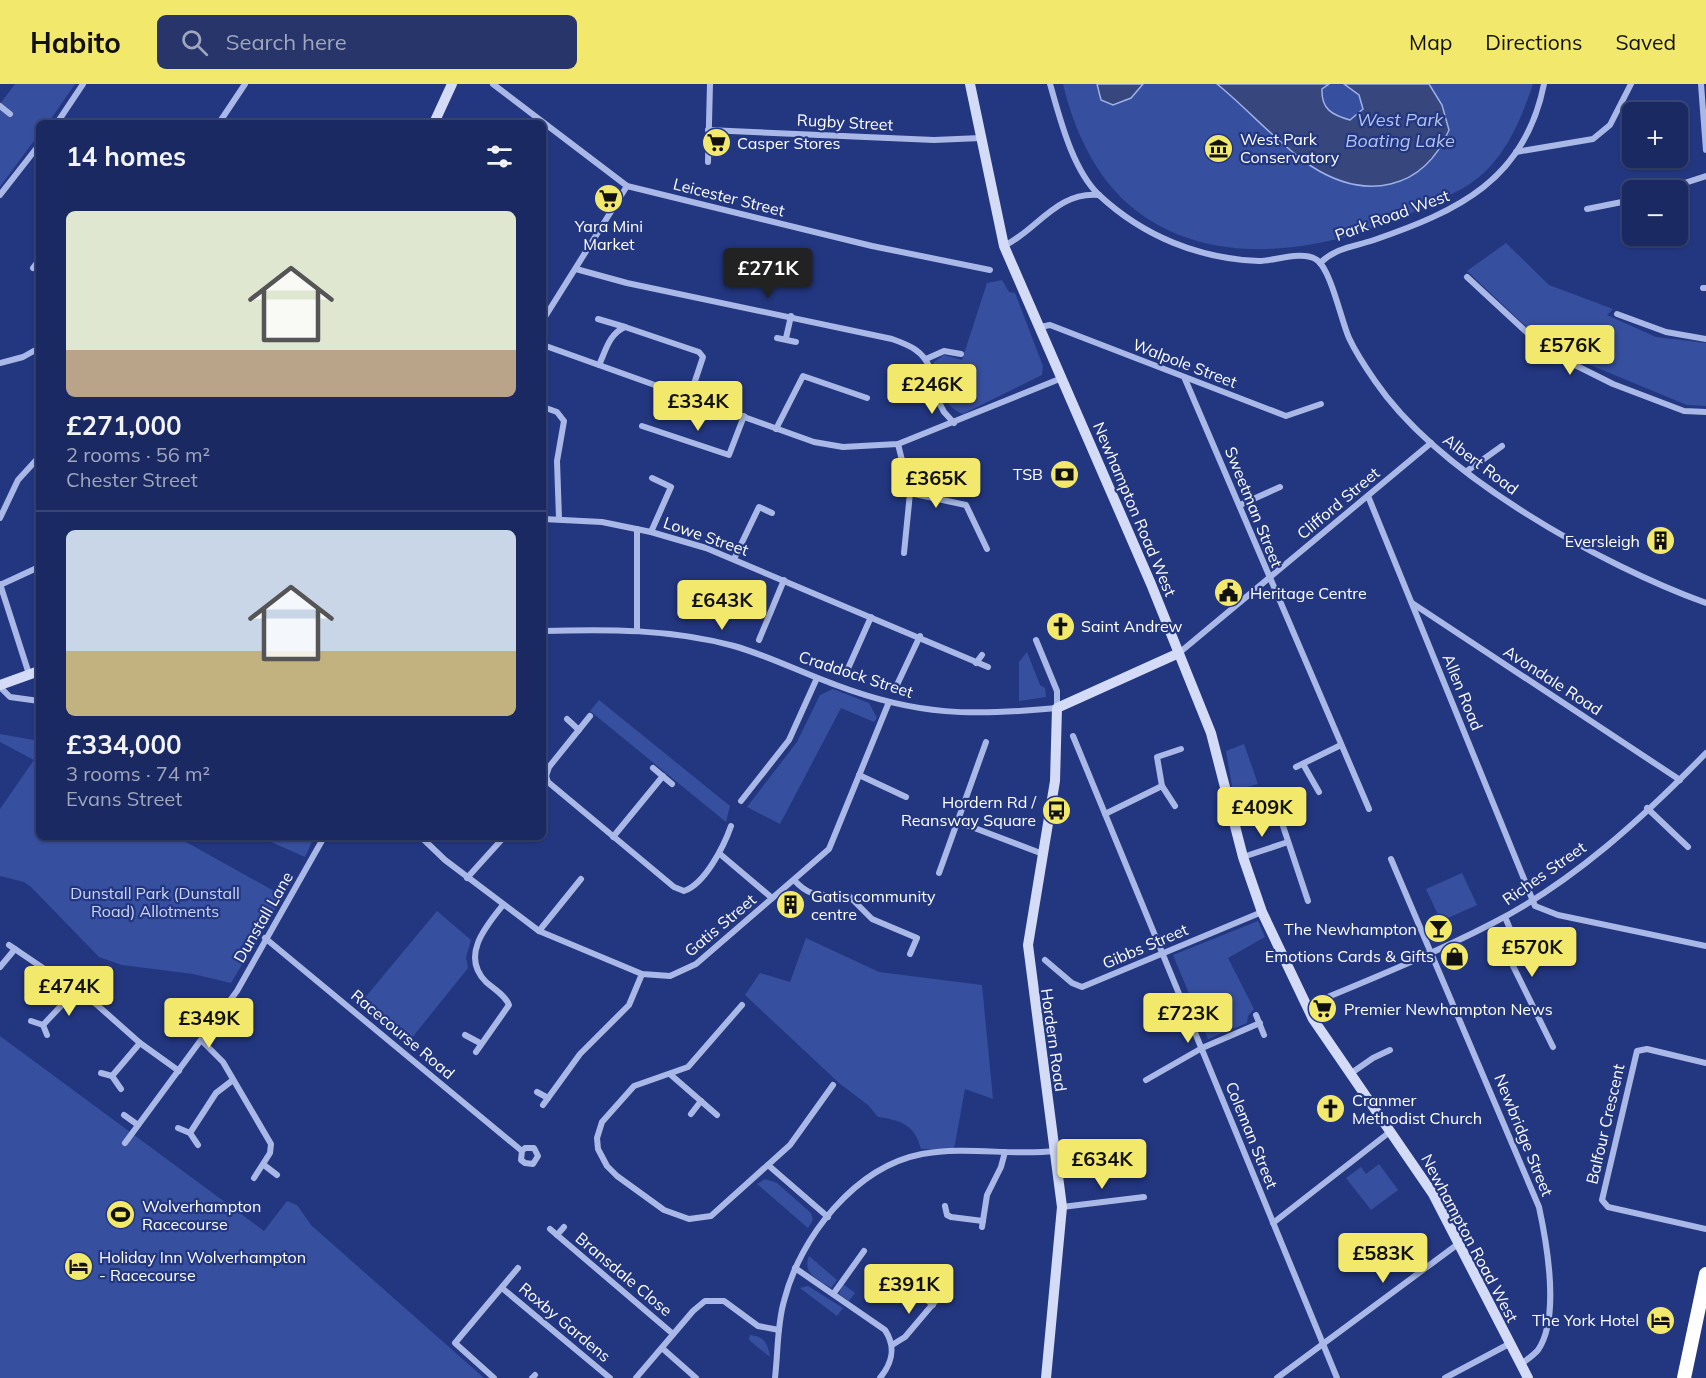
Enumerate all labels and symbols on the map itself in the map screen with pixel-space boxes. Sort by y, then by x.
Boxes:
water label: West Park Boating Lake [1345,108,1455,152]
street label: Rugby Street [796,109,894,135]
supermarket icon: Casper Stores [700,127,732,159]
place label: West Park Conservatory [1240,129,1340,167]
museum icon: West Park Conservatory [1203,132,1235,164]
place label: Casper Stores [737,133,841,153]
street label: Leicester Street [671,174,787,221]
supermarket icon: Yara Mini Market [593,182,625,214]
street label: Park Road West [1332,185,1452,245]
place label: Yara Mini Market [574,216,643,254]
pin: £271K [726,248,810,299]
pin: £576K [1528,325,1612,376]
street label: Walpole Street [1130,334,1240,392]
pin: £246K [890,364,974,415]
pin: £334K [656,381,740,432]
street label: Newhampton Road West [1089,419,1181,600]
street label: Albert Road [1439,429,1523,499]
street label: Sweetman Street [1221,444,1287,570]
pin: £365K [894,458,978,509]
bank icon: TSB [1048,458,1080,490]
street label: Clifford Street [1293,462,1384,543]
place label: TSB [1013,464,1043,484]
street label: Lowe Street [661,512,752,560]
building icon: Eversleigh [1645,525,1677,557]
place label: Eversleigh [1565,531,1640,551]
public building icon: Heritage Centre [1213,577,1245,609]
pin: £643K [680,580,764,631]
place label: Heritage Centre [1250,583,1367,603]
church icon: Saint Andrew [1044,610,1076,642]
place label: Saint Andrew [1081,616,1183,636]
street label: Avondale Road [1500,641,1606,719]
street label: Craddock Street [796,646,916,702]
street label: Allen Road [1439,651,1487,733]
pin: £409K [1220,787,1304,838]
place label: Hordern Rd / Reansway Square [901,792,1036,830]
bus stop icon: Hordern Rd / Reansway Square [1041,795,1073,827]
street label: Riches Street [1498,837,1590,909]
street label: Dunstall Lane [229,868,297,966]
park label: Dunstall Park (Dunstall Road) Allotments [70,883,240,921]
place label: Gatis community centre [811,886,936,924]
street label: Gatis Street [680,889,760,961]
building icon: Gatis community centre [774,889,806,921]
bar icon: The Newhampton [1422,913,1454,945]
street label: Gibbs Street [1099,919,1191,973]
place label: The Newhampton [1284,919,1417,939]
pin: £570K [1490,927,1574,978]
shop icon: Emotions Cards & Gifts [1439,940,1471,972]
place label: Emotions Cards & Gifts [1265,946,1434,966]
pin: £474K [27,966,111,1017]
street label: Racecourse Road [347,985,459,1083]
street label: Hordern Road [1037,987,1071,1093]
pin: £723K [1146,993,1230,1044]
supermarket icon: Premier Newhampton News [1307,993,1339,1025]
pin: £349K [167,998,251,1049]
place label: Premier Newhampton News [1344,999,1553,1019]
street label: Balfour Crescent [1581,1062,1629,1186]
street label: Newbridge Street [1490,1071,1558,1199]
street label: Coleman Street [1221,1079,1283,1192]
place label: Cranmer Methodist Church [1352,1090,1482,1128]
church icon: Cranmer Methodist Church [1315,1093,1347,1125]
pin: £634K [1060,1139,1144,1190]
street label: Newhampton Road West [1417,1150,1523,1326]
place label: Wolverhampton Racecourse [142,1196,261,1234]
sports icon: Wolverhampton Racecourse [105,1199,137,1231]
street label: Bransdale Close [572,1228,676,1320]
pin: £583K [1341,1233,1425,1284]
place label: Holiday Inn Wolverhampton - Racecourse [99,1247,306,1285]
hotel icon: Holiday Inn Wolverhampton - Racecourse [62,1250,94,1282]
pin: £391K [867,1264,951,1315]
street label: Roxby Gardens [515,1278,615,1366]
hotel icon: The York Hotel [1644,1304,1676,1336]
place label: The York Hotel [1532,1310,1639,1330]

